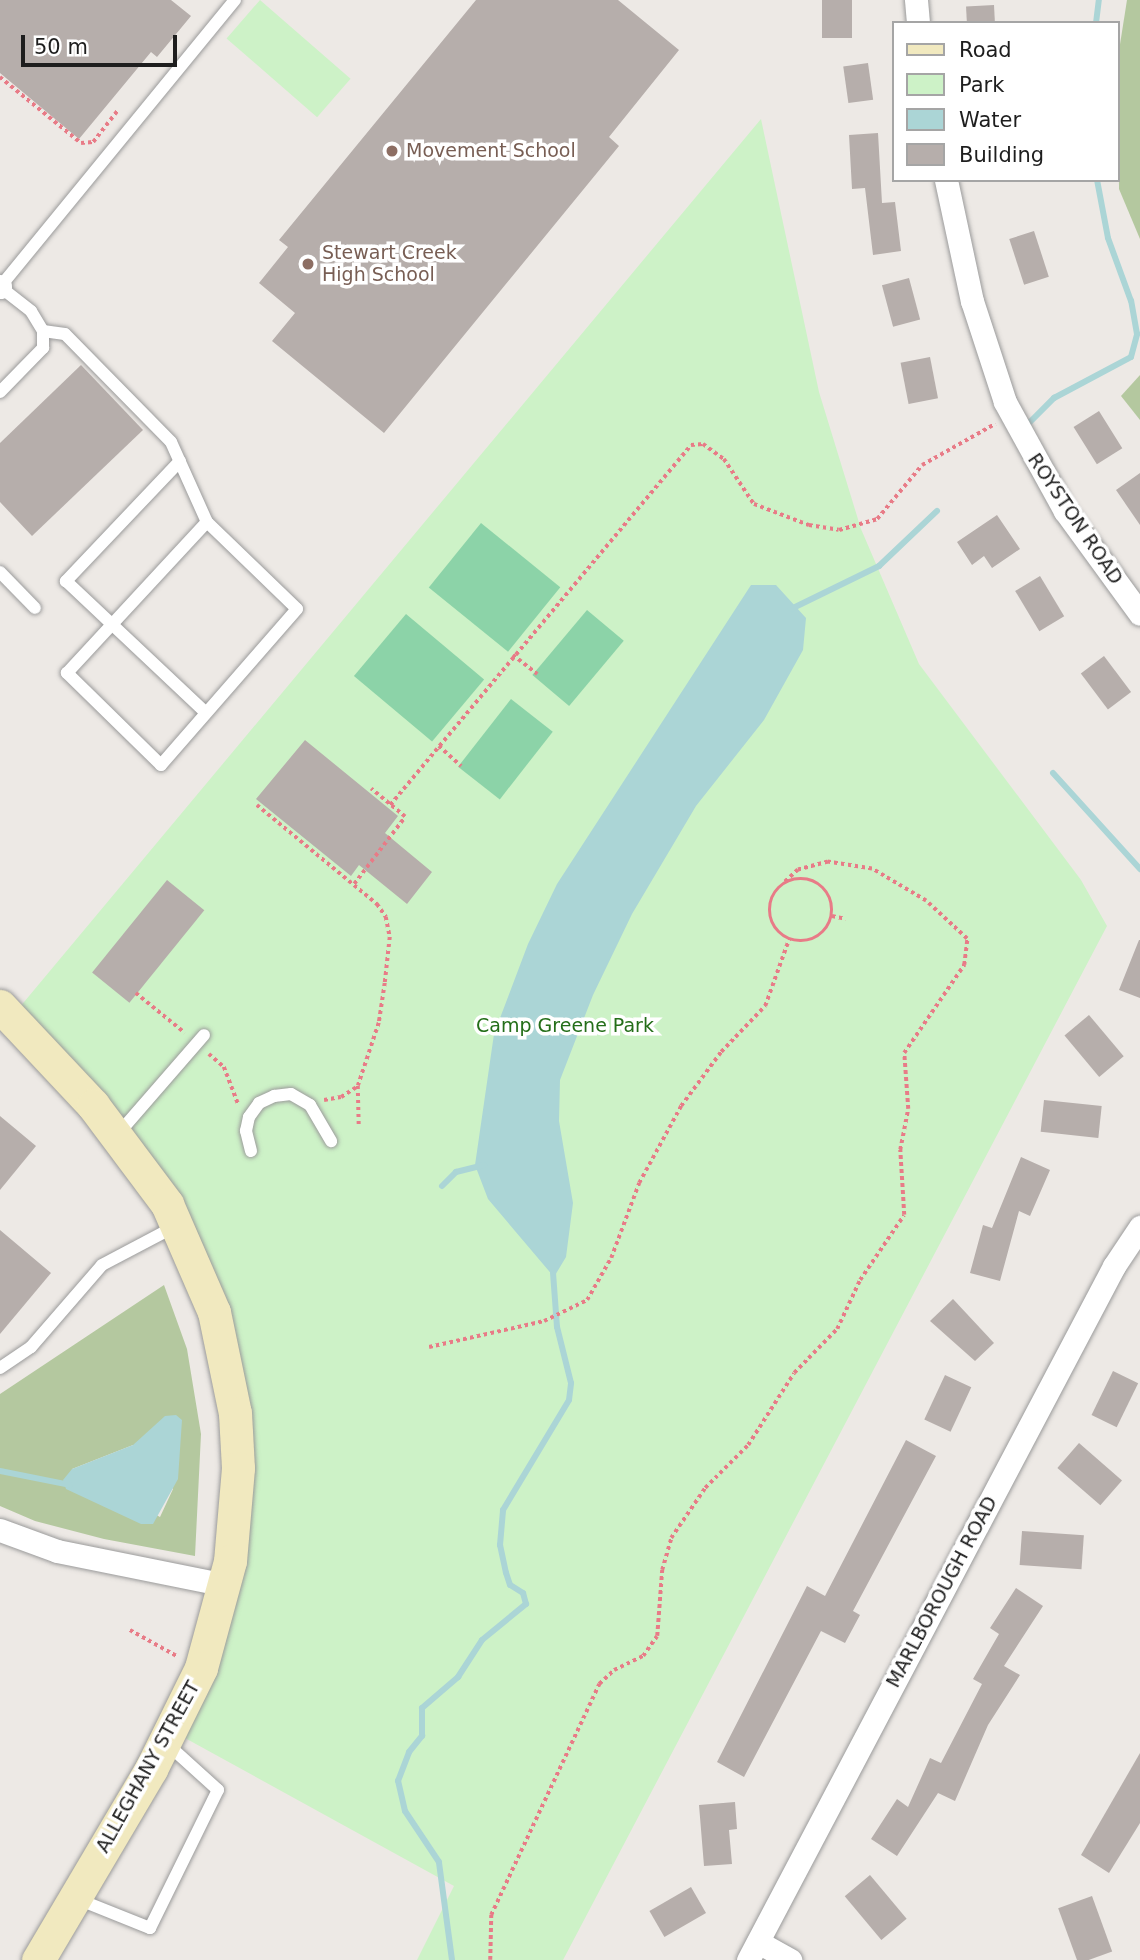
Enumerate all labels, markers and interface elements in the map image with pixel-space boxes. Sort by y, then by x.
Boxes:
scale bar [24,21,180,65]
legend [892,21,1119,182]
text: 50 m [34,35,88,59]
text: Road [959,38,1012,62]
text: Park [959,73,1004,97]
text: Water [959,108,1021,132]
place label: Movement School [406,140,576,162]
marker: Movement School [384,143,400,159]
text: Building [959,143,1044,167]
place label: Stewart Creek High School [322,242,457,286]
marker: Stewart Creek High School [300,256,316,272]
street label: ROYSTON ROAD [1023,449,1127,589]
park label: Camp Greene Park [476,1015,654,1037]
street label: MARLBOROUGH ROAD [882,1492,1002,1692]
street label: ALLEGHANY STREET [91,1677,205,1857]

